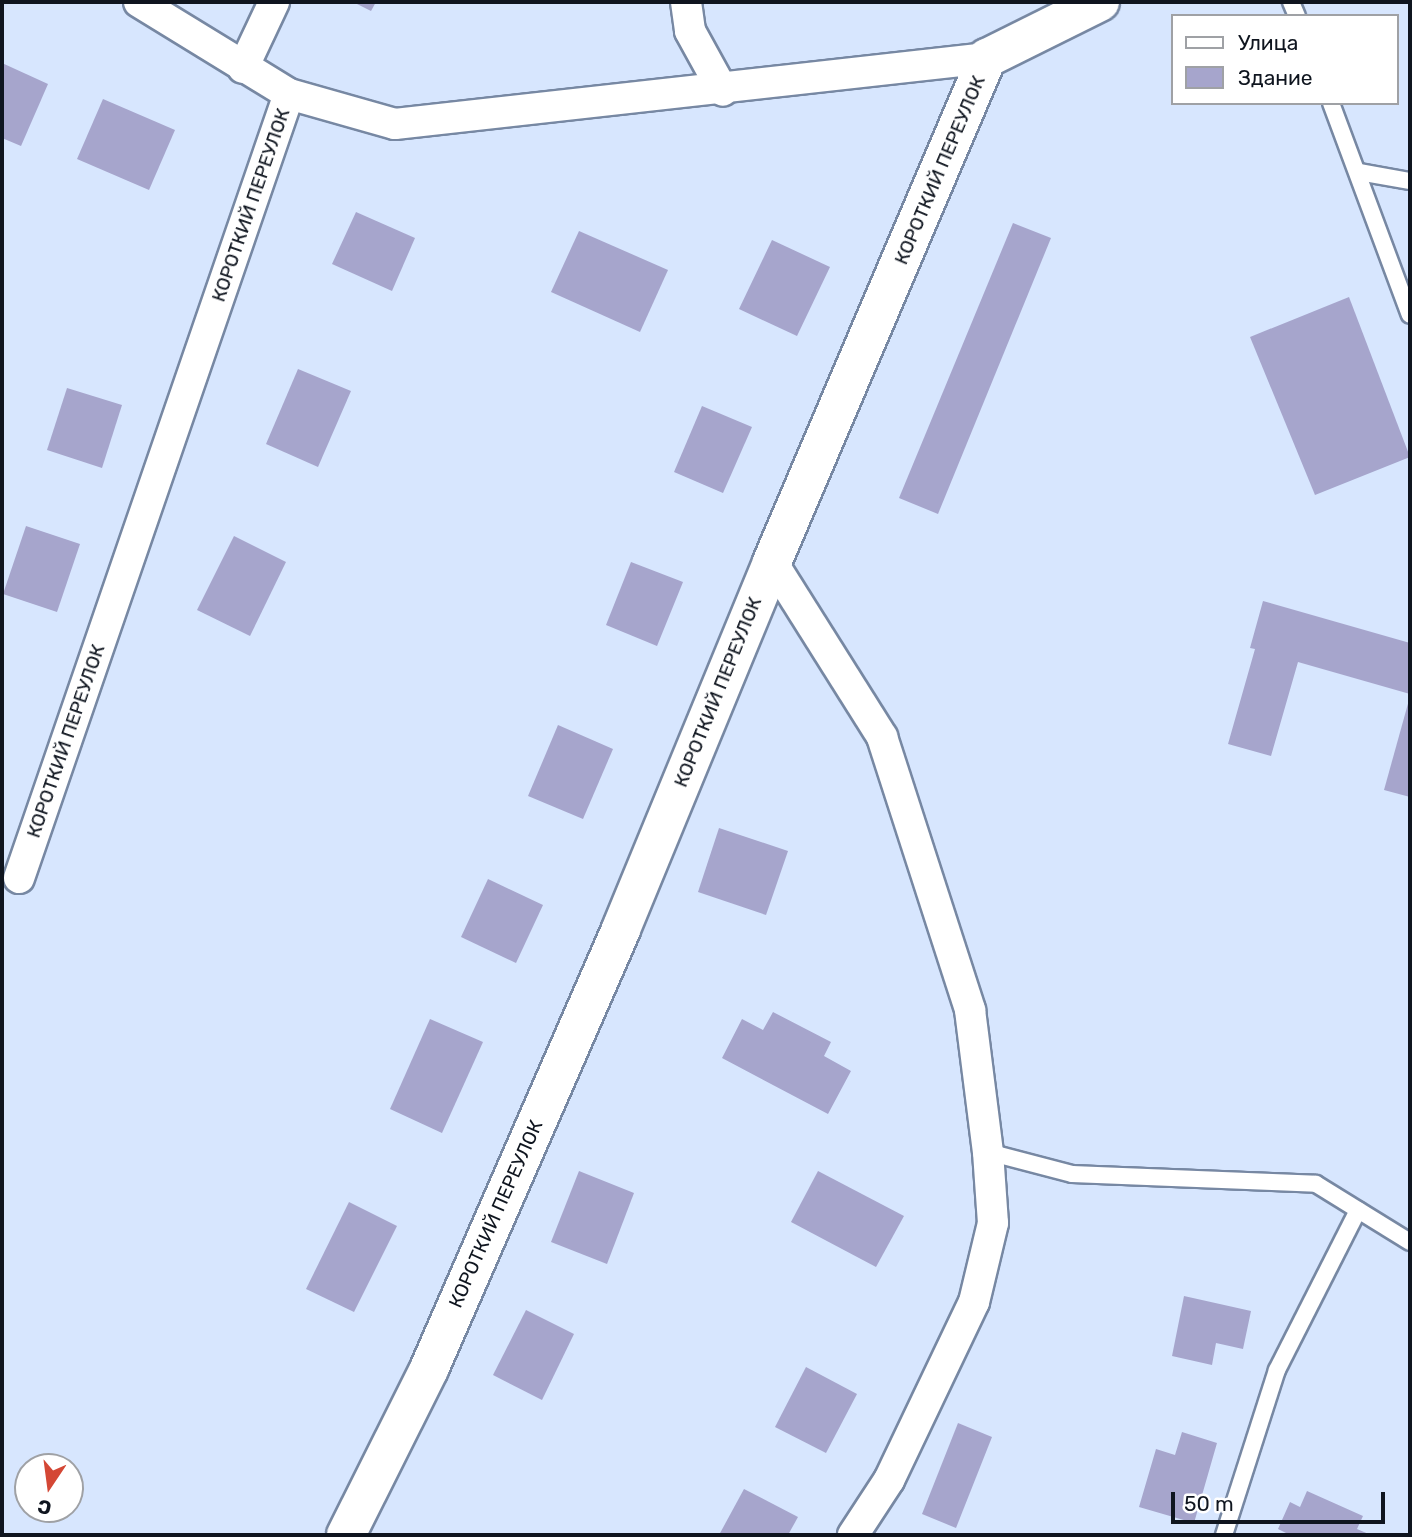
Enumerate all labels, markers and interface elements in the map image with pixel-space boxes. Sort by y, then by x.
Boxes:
legend [1170,14,1398,105]
text: Улица [1238,30,1298,55]
text: Здание [1238,65,1313,90]
street label: КОРОТКИЙ ПЕРЕУЛОК [890,72,990,268]
street label: КОРОТКИЙ ПЕРЕУЛОК [207,105,295,305]
street label: КОРОТКИЙ ПЕРЕУЛОК [669,594,767,790]
street label: КОРОТКИЙ ПЕРЕУЛОК [22,641,110,841]
street label: КОРОТКИЙ ПЕРЕУЛОК [444,1117,548,1311]
north arrow [14,1453,84,1523]
scale bar [1174,1478,1388,1522]
text: 50 m [1184,1491,1234,1516]
text: С [36,1494,54,1520]

